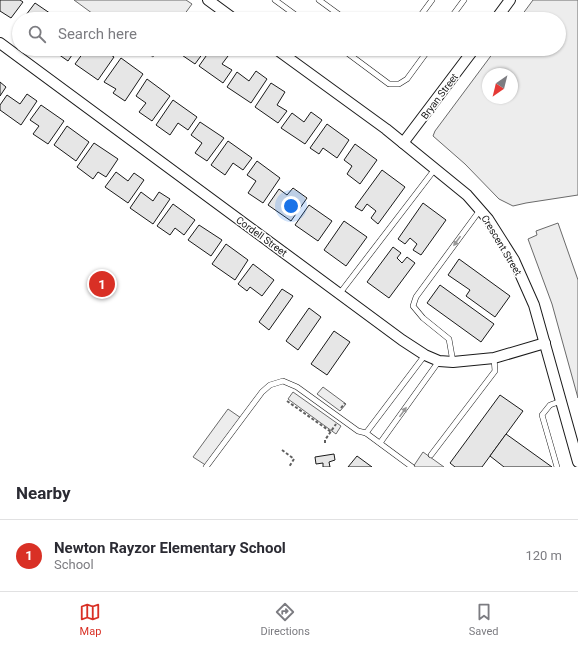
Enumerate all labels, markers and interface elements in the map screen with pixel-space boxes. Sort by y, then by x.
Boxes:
search box [12,12,566,56]
icon: search [26,23,48,45]
text: Search here [58,25,137,43]
north arrow [482,68,518,104]
street label: Bryan Street [419,71,460,121]
your location [281,196,301,216]
street label: Crescent Street [479,213,524,277]
street label: Cordell Street [234,214,289,259]
one-way arrow [453,236,461,246]
pin: 1 [89,269,115,299]
one-way arrow [398,406,407,417]
text: Nearby [16,483,71,503]
text: Newton Rayzor Elementary School [54,539,286,557]
text: 1 [25,548,33,563]
text: 120 m [525,548,562,563]
text: School [54,557,94,572]
tab: Map [79,601,101,638]
tab: Directions [260,601,310,638]
tab: Saved [469,601,499,638]

